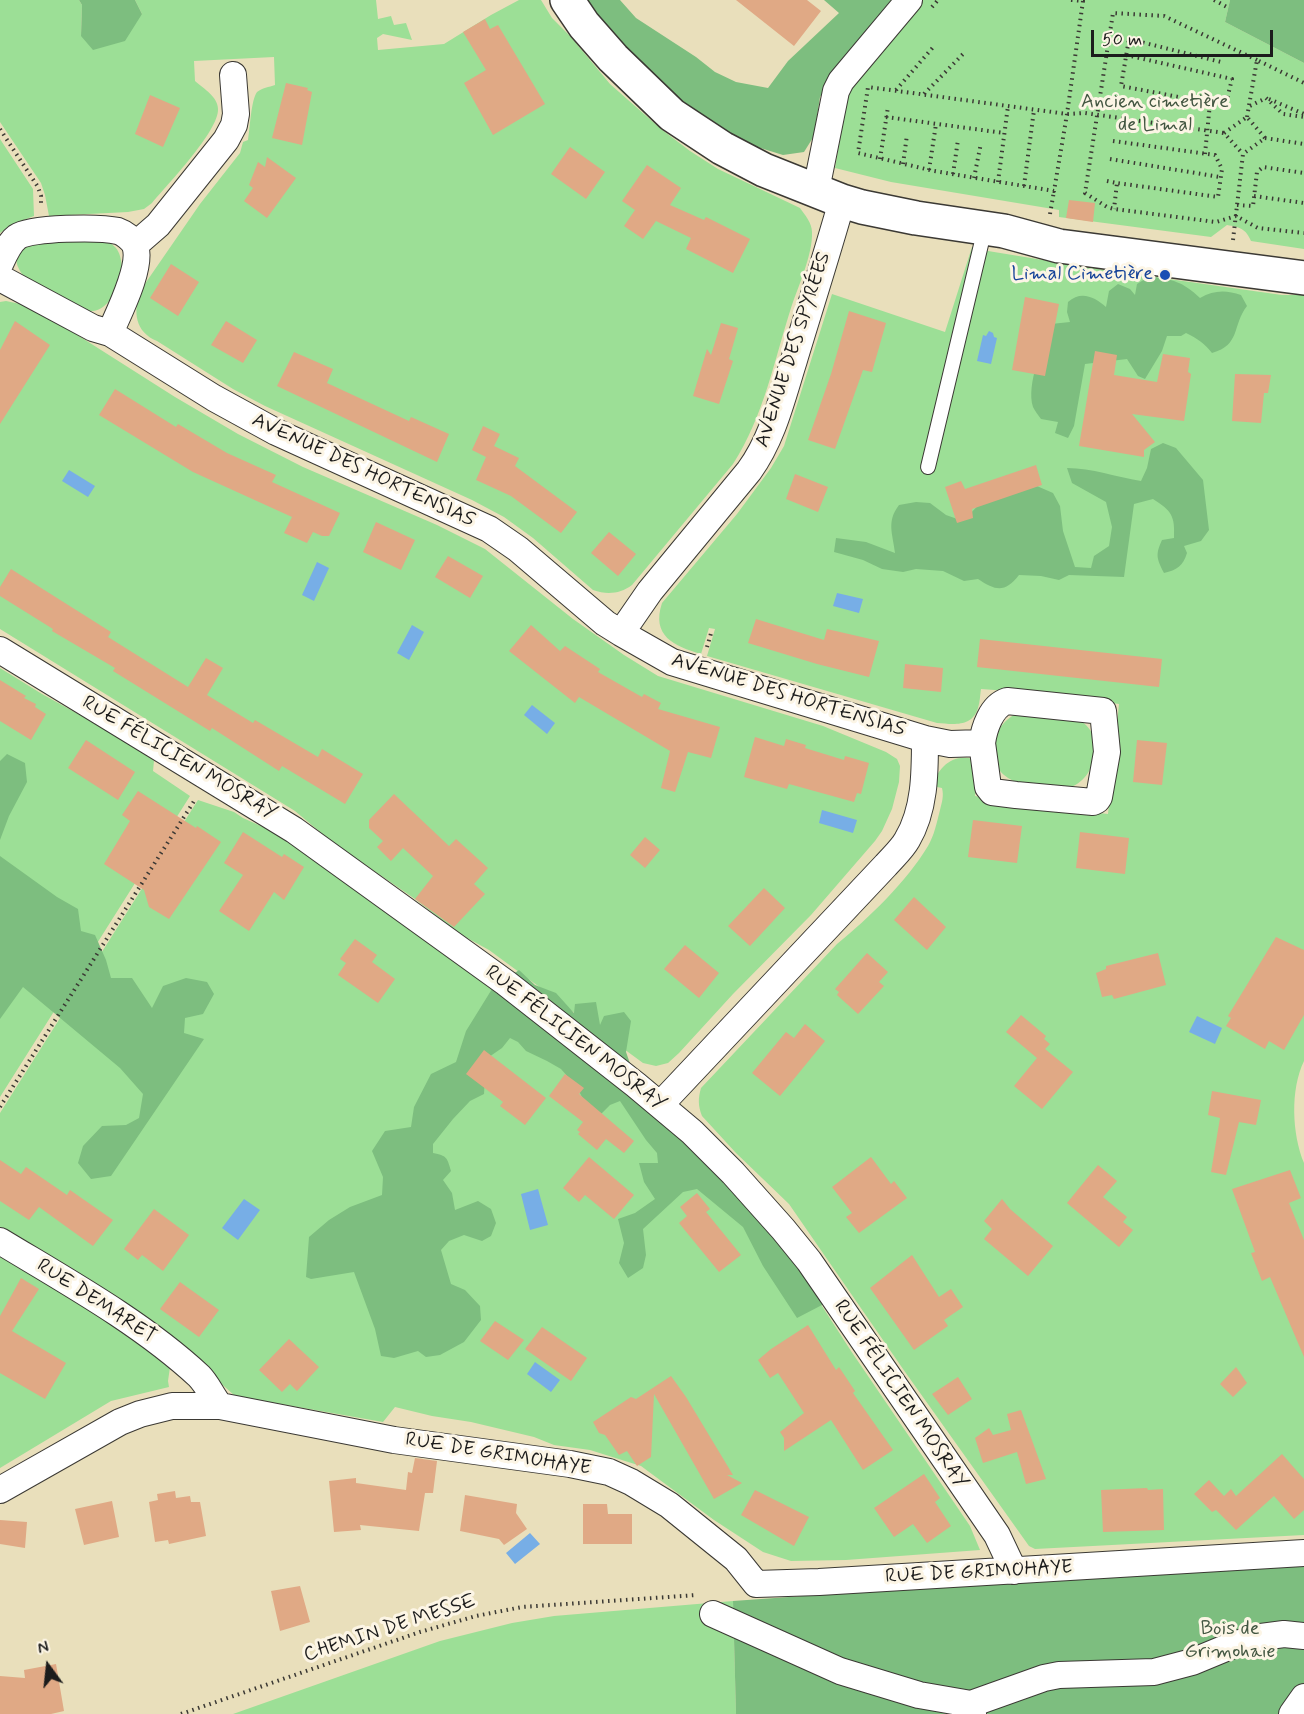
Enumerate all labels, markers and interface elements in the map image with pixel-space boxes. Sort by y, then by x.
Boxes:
scale bar [1094,18,1276,56]
text: 50 m [1102,28,1142,52]
park label: Ancien cimetière de Limal [1081,91,1229,138]
street label: AVENUE DES SPYRÉES [751,249,837,451]
place label: Limal Cimetière [1012,263,1153,287]
marker: Limal Cimetière [1158,268,1172,282]
street label: AVENUE DES HORTENSIAS [248,409,478,533]
street label: AVENUE DES HORTENSIAS [668,649,908,743]
street label: RUE FÉLICIEN MOSRAY [77,691,281,827]
street label: RUE FÉLICIEN MOSRAY [480,961,670,1117]
street label: RUE DEMARET [32,1254,160,1350]
street label: RUE FÉLICIEN MOSRAY [828,1296,972,1494]
street label: RUE DE GRIMOHAYE [403,1428,593,1482]
street label: RUE DE GRIMOHAYE [885,1556,1073,1590]
street label: CHEMIN DE MESSE [301,1590,479,1668]
park label: Bois de Grimohaie [1185,1618,1275,1665]
north arrow [18,1636,78,1696]
text: N [35,1637,51,1660]

